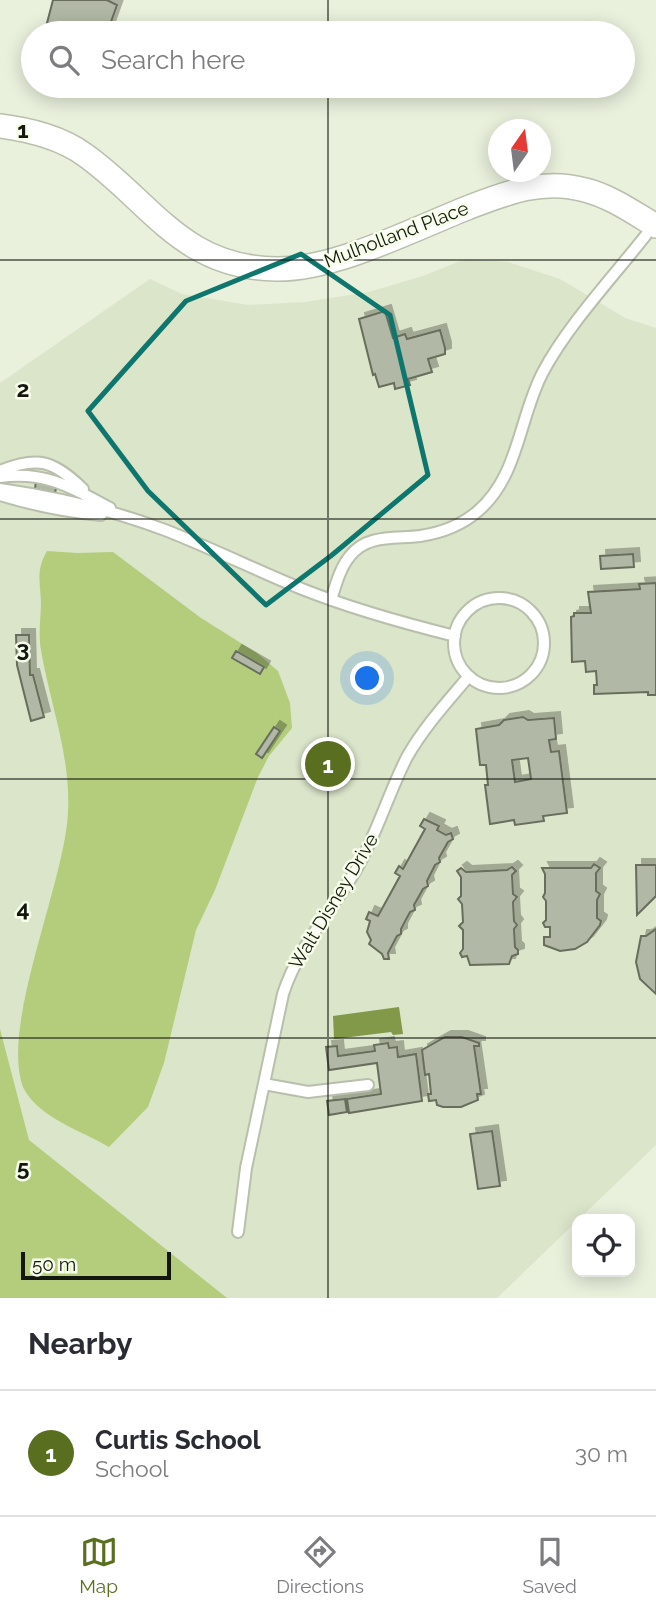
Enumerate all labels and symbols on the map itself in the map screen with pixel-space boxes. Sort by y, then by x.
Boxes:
text: 1 [17,116,29,143]
north arrow [488,119,551,182]
street label: Mulholland Place [321,196,471,272]
text: 2 [17,375,29,402]
text: 3 [17,635,29,662]
your location [350,661,384,695]
pin: 1 [305,738,351,790]
street label: Walt Disney Drive [284,829,382,973]
text: 4 [16,895,30,922]
text: 5 [17,1154,30,1181]
scale bar [21,1249,172,1281]

